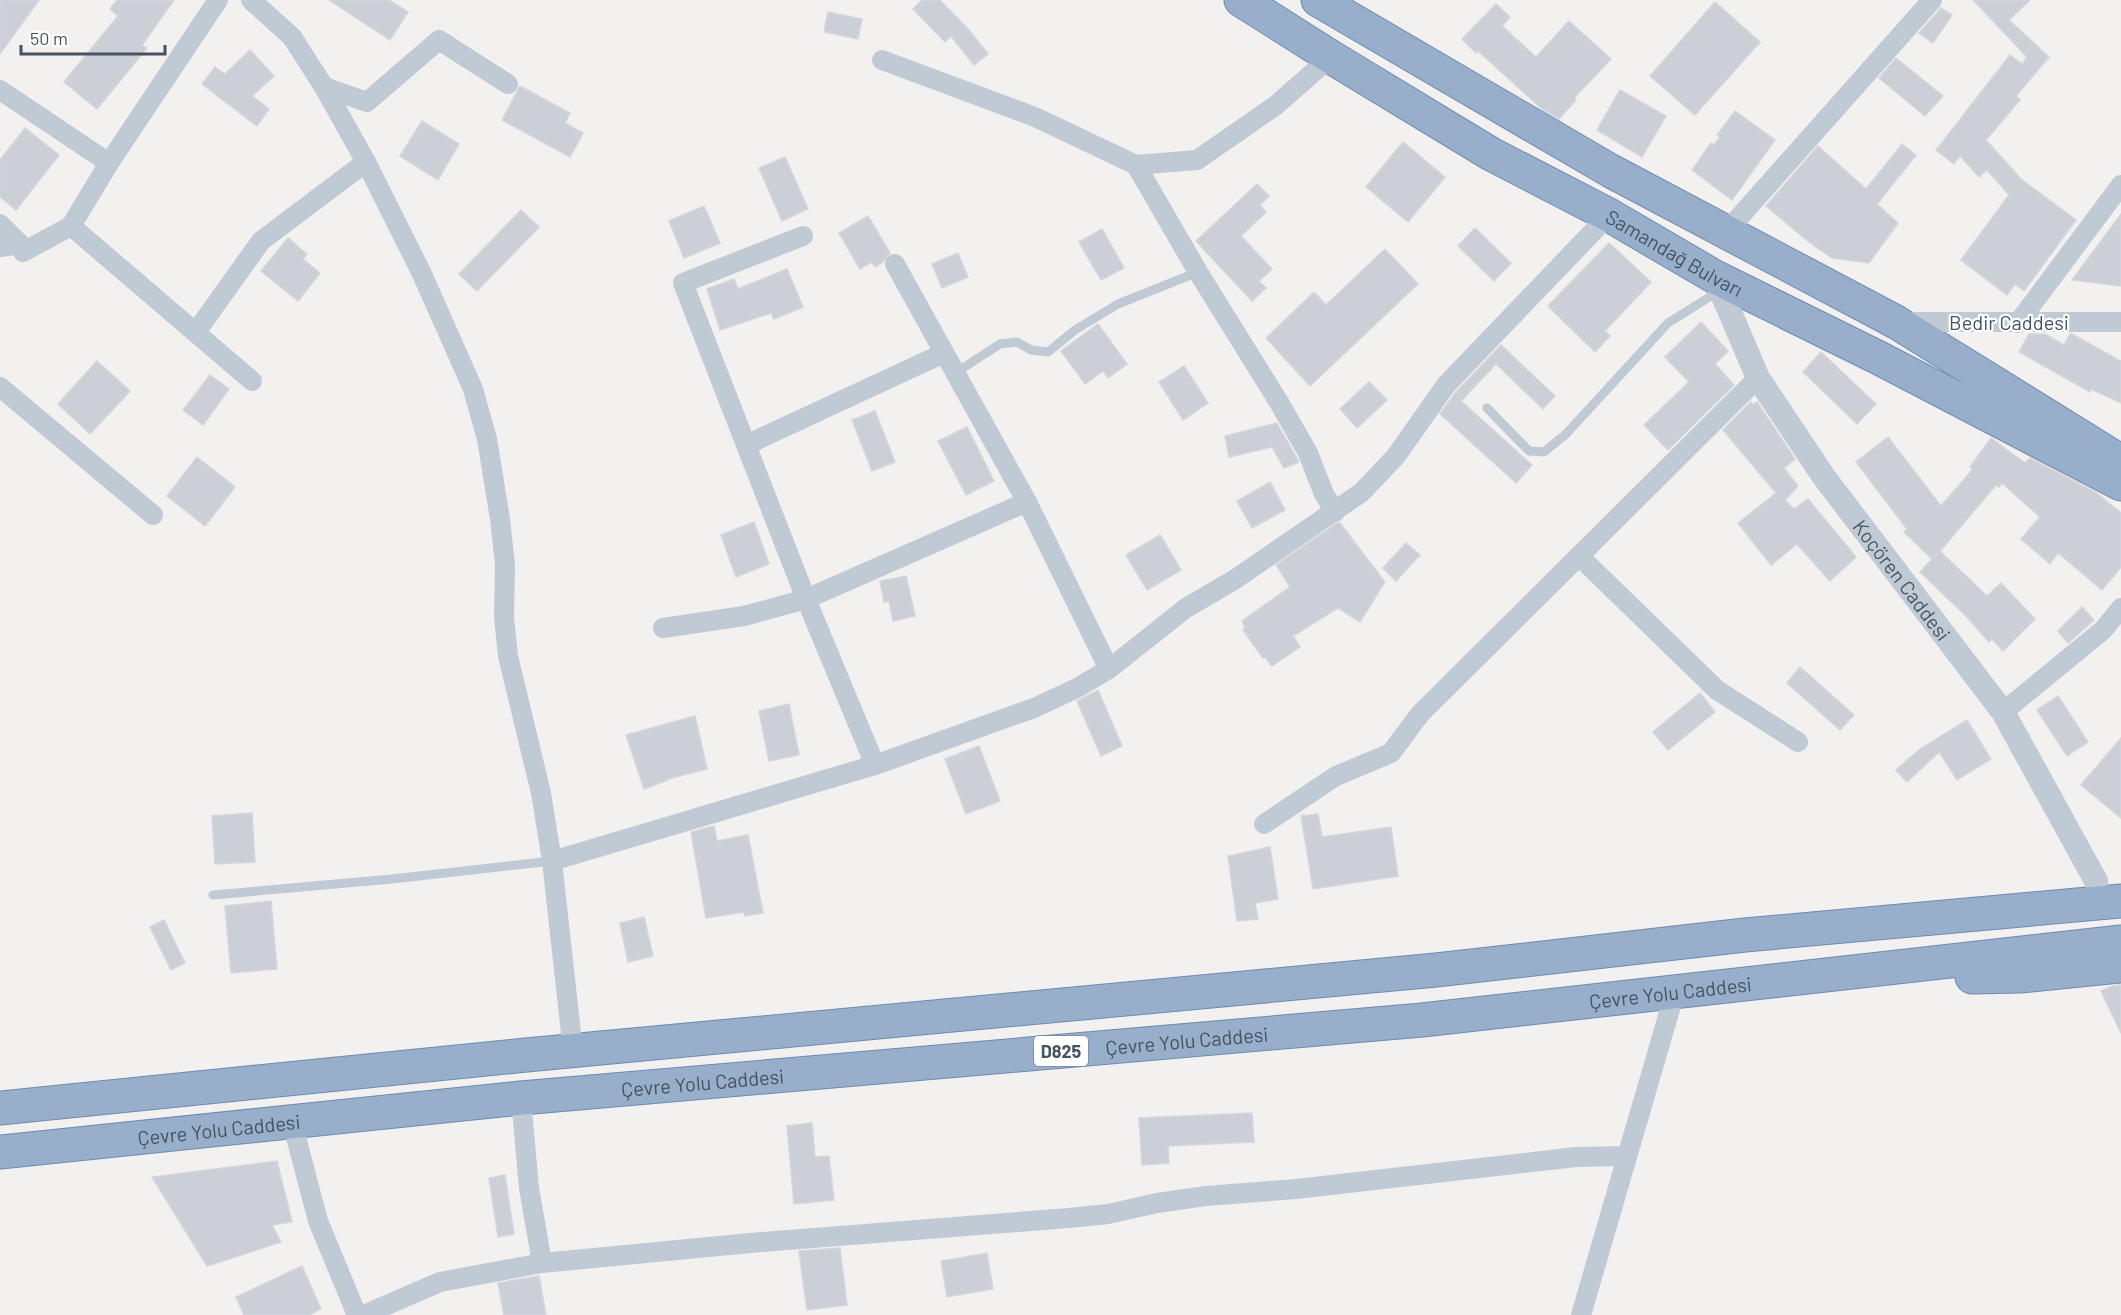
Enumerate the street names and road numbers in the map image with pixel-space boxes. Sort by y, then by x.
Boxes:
street label: Samandağ Bulvarı [1602,204,1747,301]
street label: Bedir Caddesi [1949,310,2069,334]
street label: Koçören Caddesi [1849,515,1956,645]
street label: Çevre Yolu Caddesi [1588,971,1753,1013]
street label: Çevre Yolu Caddesi [1104,1021,1269,1059]
road number: D825 [1034,1036,1088,1066]
street label: Çevre Yolu Caddesi [620,1063,785,1101]
street label: Çevre Yolu Caddesi [136,1109,301,1150]

